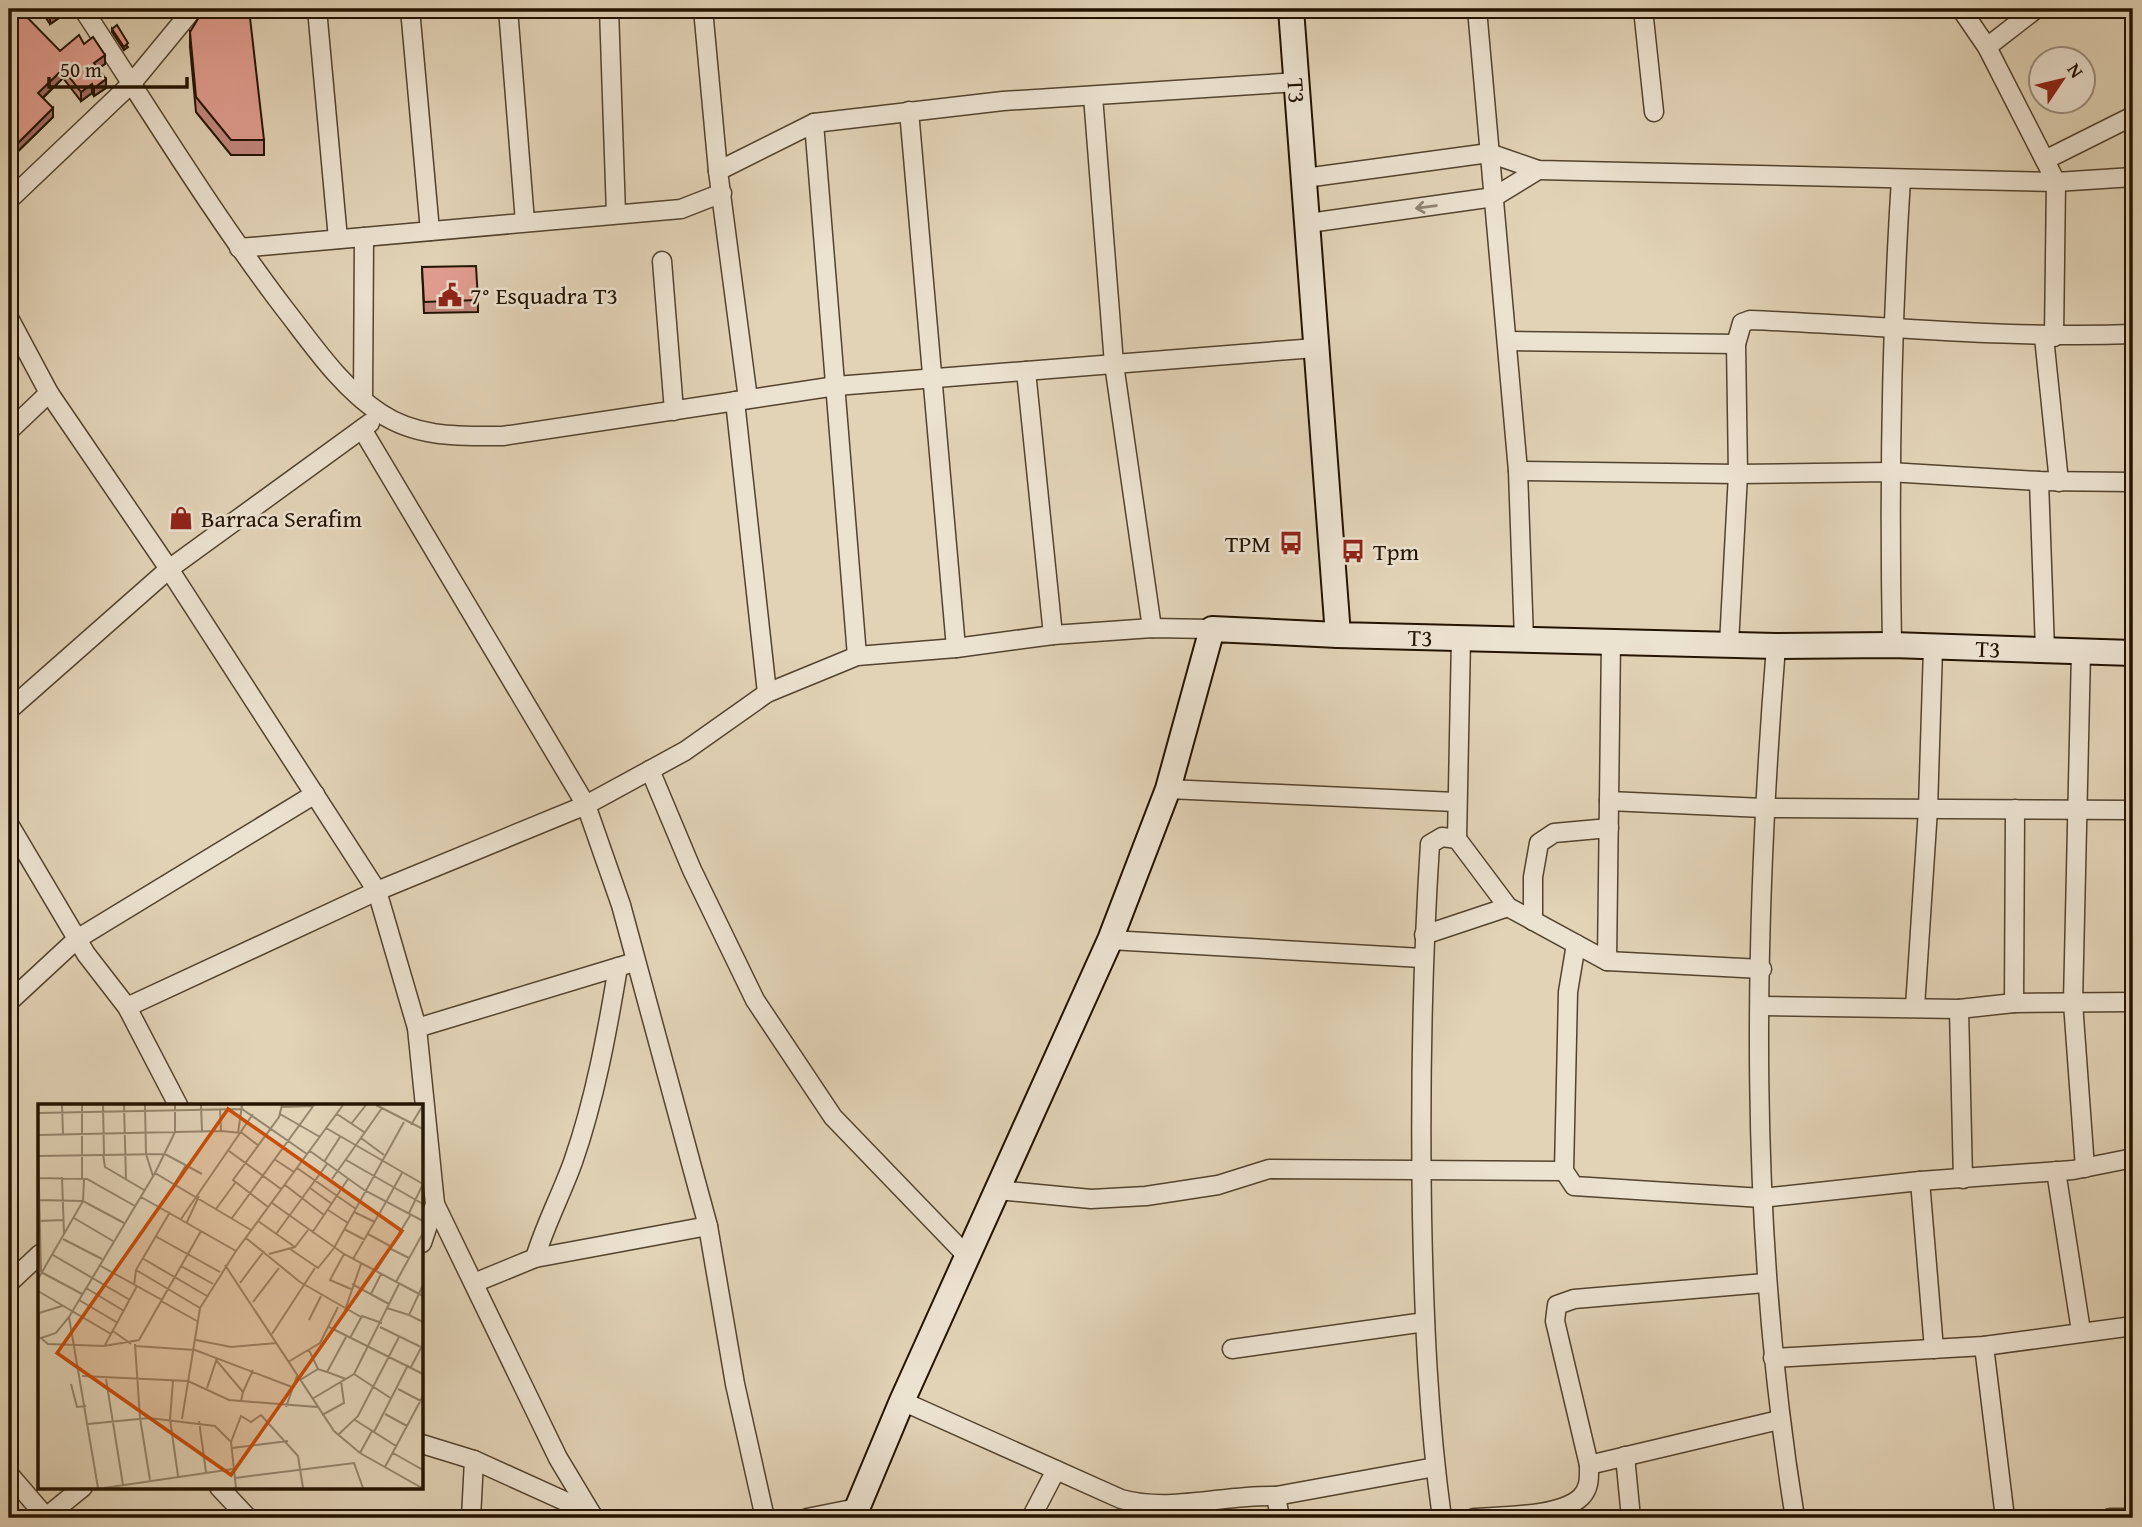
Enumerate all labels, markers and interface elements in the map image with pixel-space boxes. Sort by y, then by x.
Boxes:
scale bar [49,46,187,90]
north arrow [2026,46,2096,116]
text: 50 m [60,54,102,85]
text: N [2061,57,2091,84]
street label: T3 [1279,77,1316,105]
one-way arrow [1415,200,1438,213]
place label: 7° Esquadra T3 [470,278,618,313]
public building icon: 7° Esquadra T3 [436,281,464,309]
place label: Barraca Serafim [201,501,363,536]
shop icon: Barraca Serafim [167,504,195,532]
place label: TPM [1225,526,1271,561]
bus stop icon: TPM [1277,529,1305,557]
place label: Tpm [1373,534,1419,569]
bus stop icon: Tpm [1339,537,1367,565]
street label: T3 [1407,619,1433,655]
street label: T3 [1975,630,2001,666]
inset map [38,1104,424,1488]

